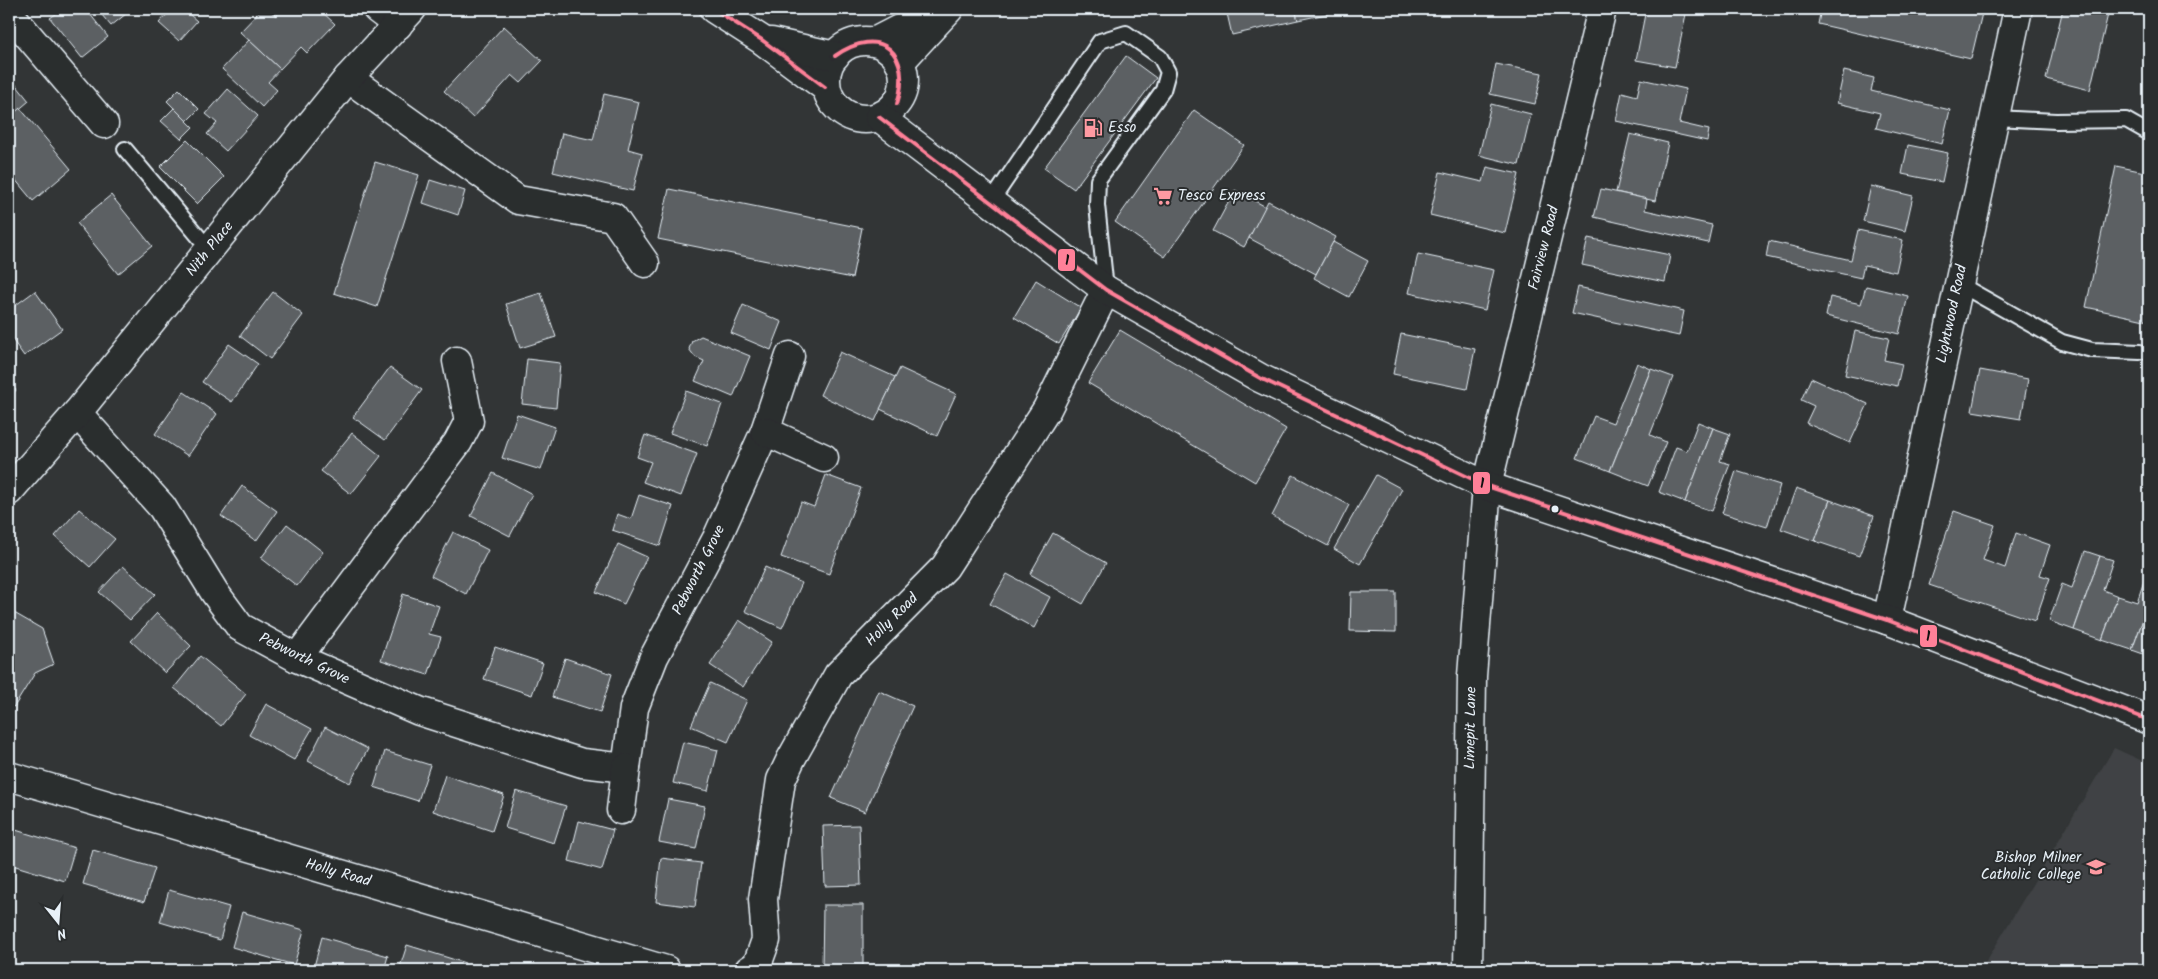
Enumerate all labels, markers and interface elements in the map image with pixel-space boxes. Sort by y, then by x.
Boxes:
place label: Esso [1108,116,1137,140]
fuel station icon: Esso [1082,117,1104,139]
place label: Tesco Express [1178,184,1266,208]
supermarket icon: Tesco Express [1152,185,1174,207]
street label: Fairview Road [1522,203,1566,293]
street label: Nith Place [180,216,240,282]
line badge: 1 [1057,248,1076,272]
text: 1 [1065,250,1070,272]
street label: Lightwood Road [1930,262,1974,365]
line badge: 1 [1472,471,1491,495]
text: 1 [1480,473,1485,495]
unlabelled marker [1550,504,1560,514]
street label: Pebworth Grove [666,520,732,619]
street label: Holly Road [860,587,925,652]
line badge: 1 [1919,624,1938,648]
text: 1 [1926,626,1931,648]
street label: Pebworth Grove [254,627,354,691]
street label: Limepit Lane [1458,686,1484,770]
place label: Bishop Milner Catholic College [1981,846,2082,887]
street label: Holly Road [302,852,374,894]
school or university icon: Bishop Milner Catholic College [2085,856,2107,878]
north arrow [32,896,82,946]
text: N [54,922,69,945]

